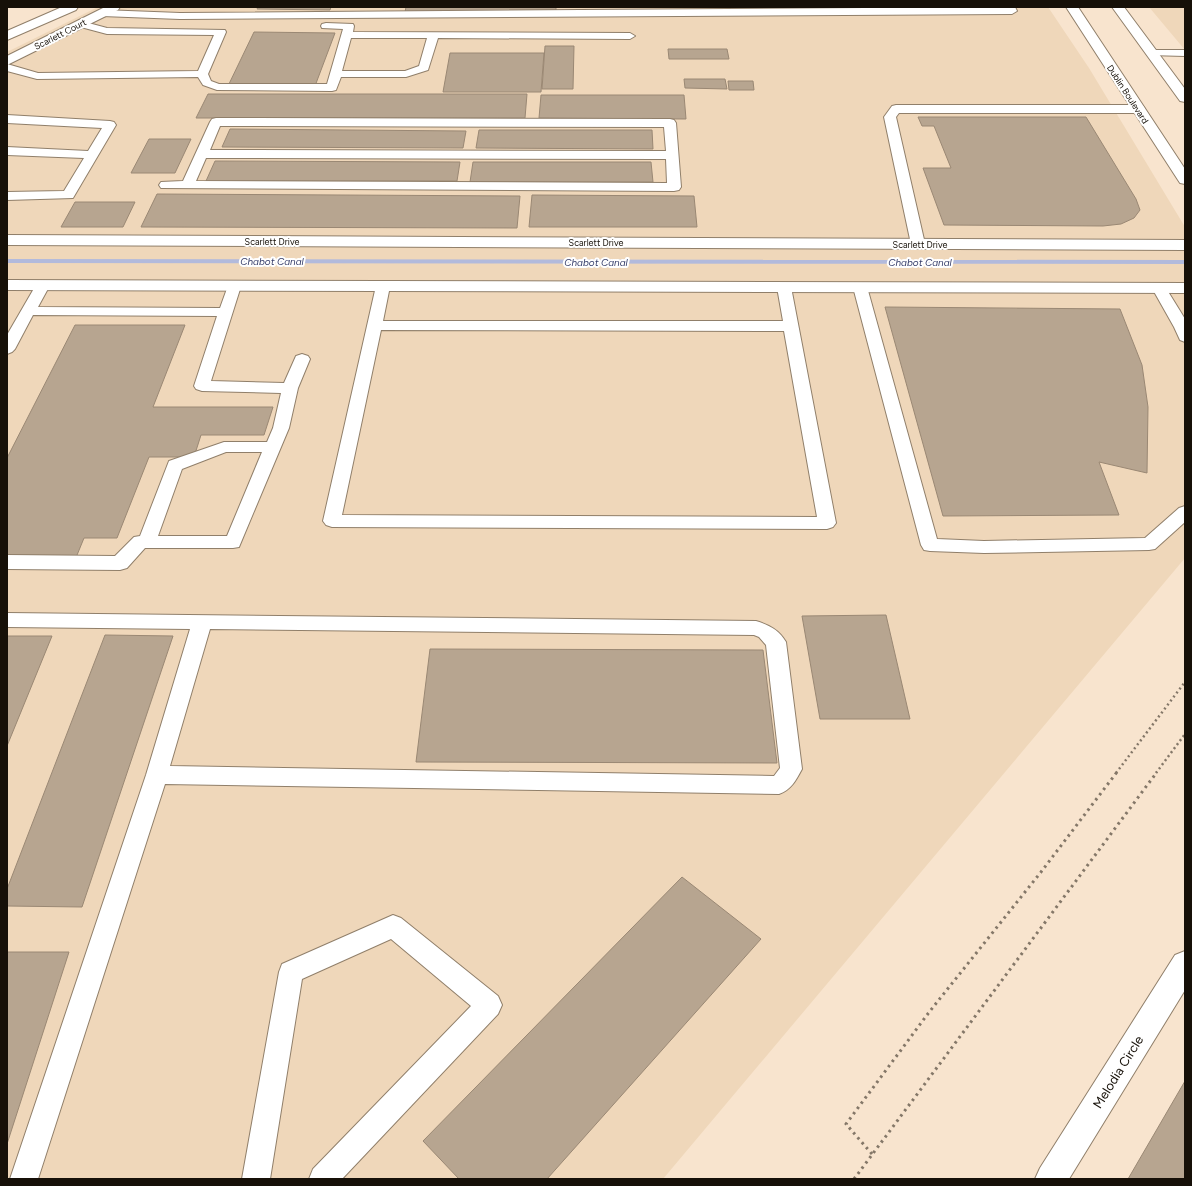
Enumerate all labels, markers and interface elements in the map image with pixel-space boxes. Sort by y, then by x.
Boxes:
street label: Scarlett Court [32,16,88,52]
street label: Dublin Boulevard [1105,63,1151,125]
street label: Scarlett Drive [245,236,299,247]
street label: Scarlett Drive [569,237,623,248]
street label: Scarlett Drive [893,239,947,250]
water label: Chabot Canal [240,255,305,268]
water label: Chabot Canal [564,256,629,269]
water label: Chabot Canal [888,256,953,269]
street label: Melodia Circle [1090,1033,1146,1111]

